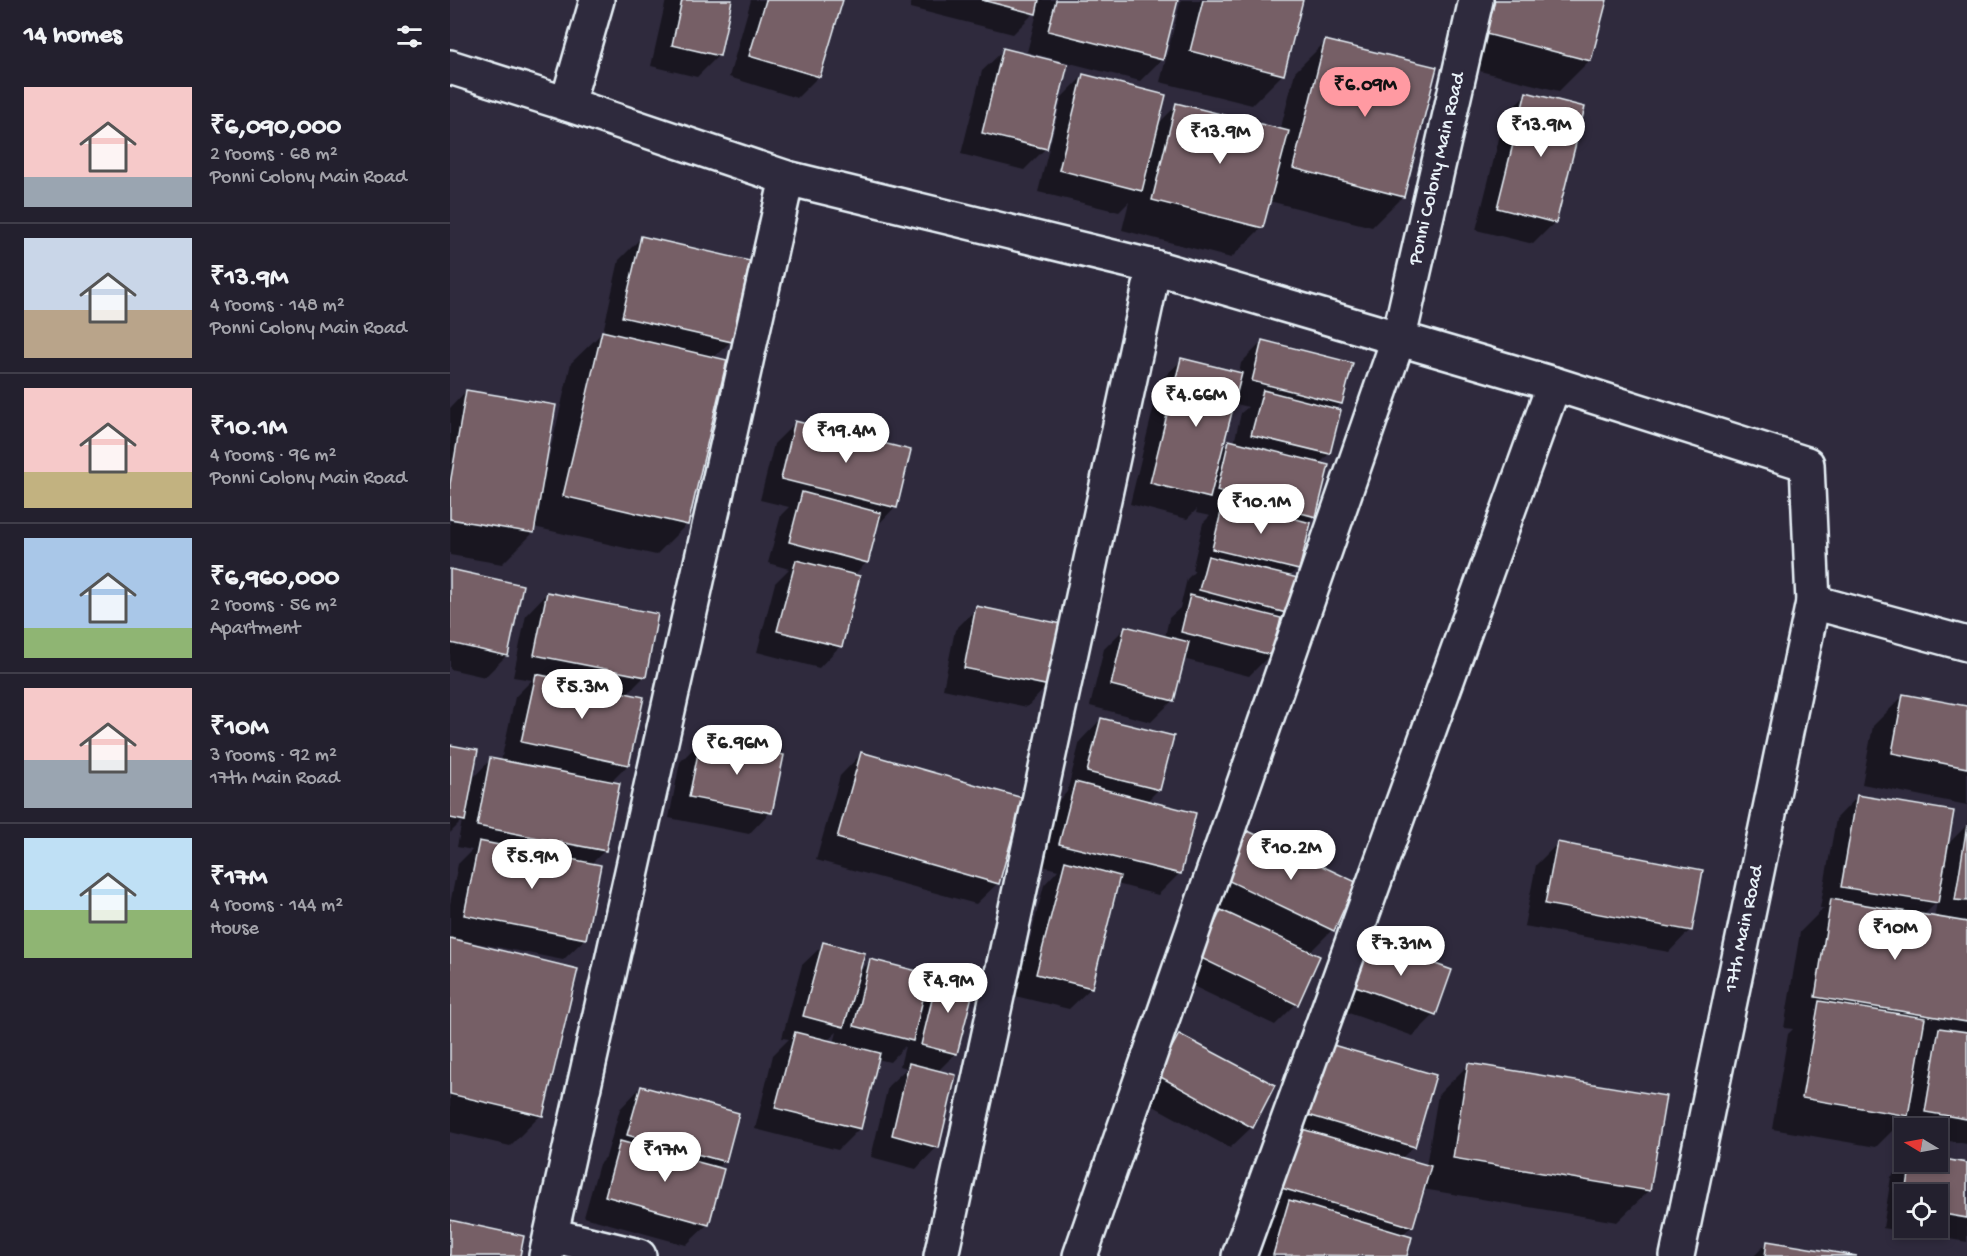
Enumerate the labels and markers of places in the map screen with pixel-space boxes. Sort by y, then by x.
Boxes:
pin: ₹6.09M [1316,67,1414,118]
pin: ₹13.9M [1492,107,1590,158]
pin: ₹13.9M [1171,114,1269,165]
pin: ₹4.66M [1147,377,1245,428]
pin: ₹19.4M [797,413,895,464]
pin: ₹10.1M [1212,484,1310,535]
pin: ₹5.3M [540,669,624,720]
pin: ₹6.96M [688,725,786,776]
pin: ₹10.2M [1242,830,1340,881]
pin: ₹5.9M [490,839,574,890]
pin: ₹10M [1859,910,1931,961]
pin: ₹7.31M [1352,926,1450,977]
pin: ₹4.9M [906,963,990,1014]
pin: ₹17M [629,1132,701,1183]

